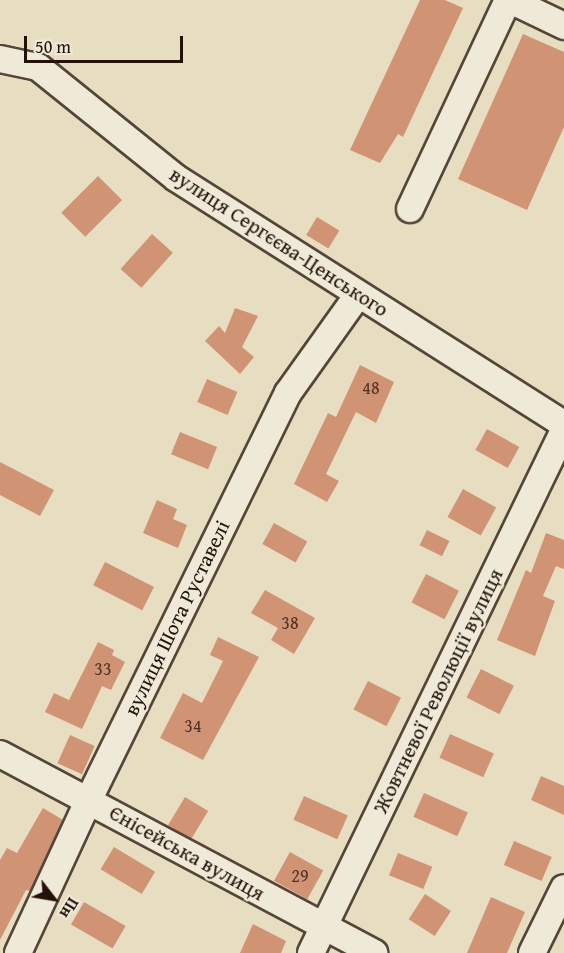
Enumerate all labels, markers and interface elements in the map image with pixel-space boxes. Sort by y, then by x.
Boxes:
scale bar [27,24,186,62]
text: 50 m [35,33,71,60]
street label: вулиця Сергєєва-Ценського [165,162,393,322]
house number: 48 [362,377,380,399]
street label: вулиця Шота Руставелі [119,516,235,720]
street label: Жовтневої Революції вулиця [368,565,508,817]
house number: 38 [281,612,299,634]
house number: 33 [94,658,112,680]
house number: 34 [184,715,202,737]
street label: Єнісейська вулиця [105,800,269,906]
house number: 29 [291,865,309,887]
north arrow [24,869,84,929]
text: Пн [54,893,85,923]

